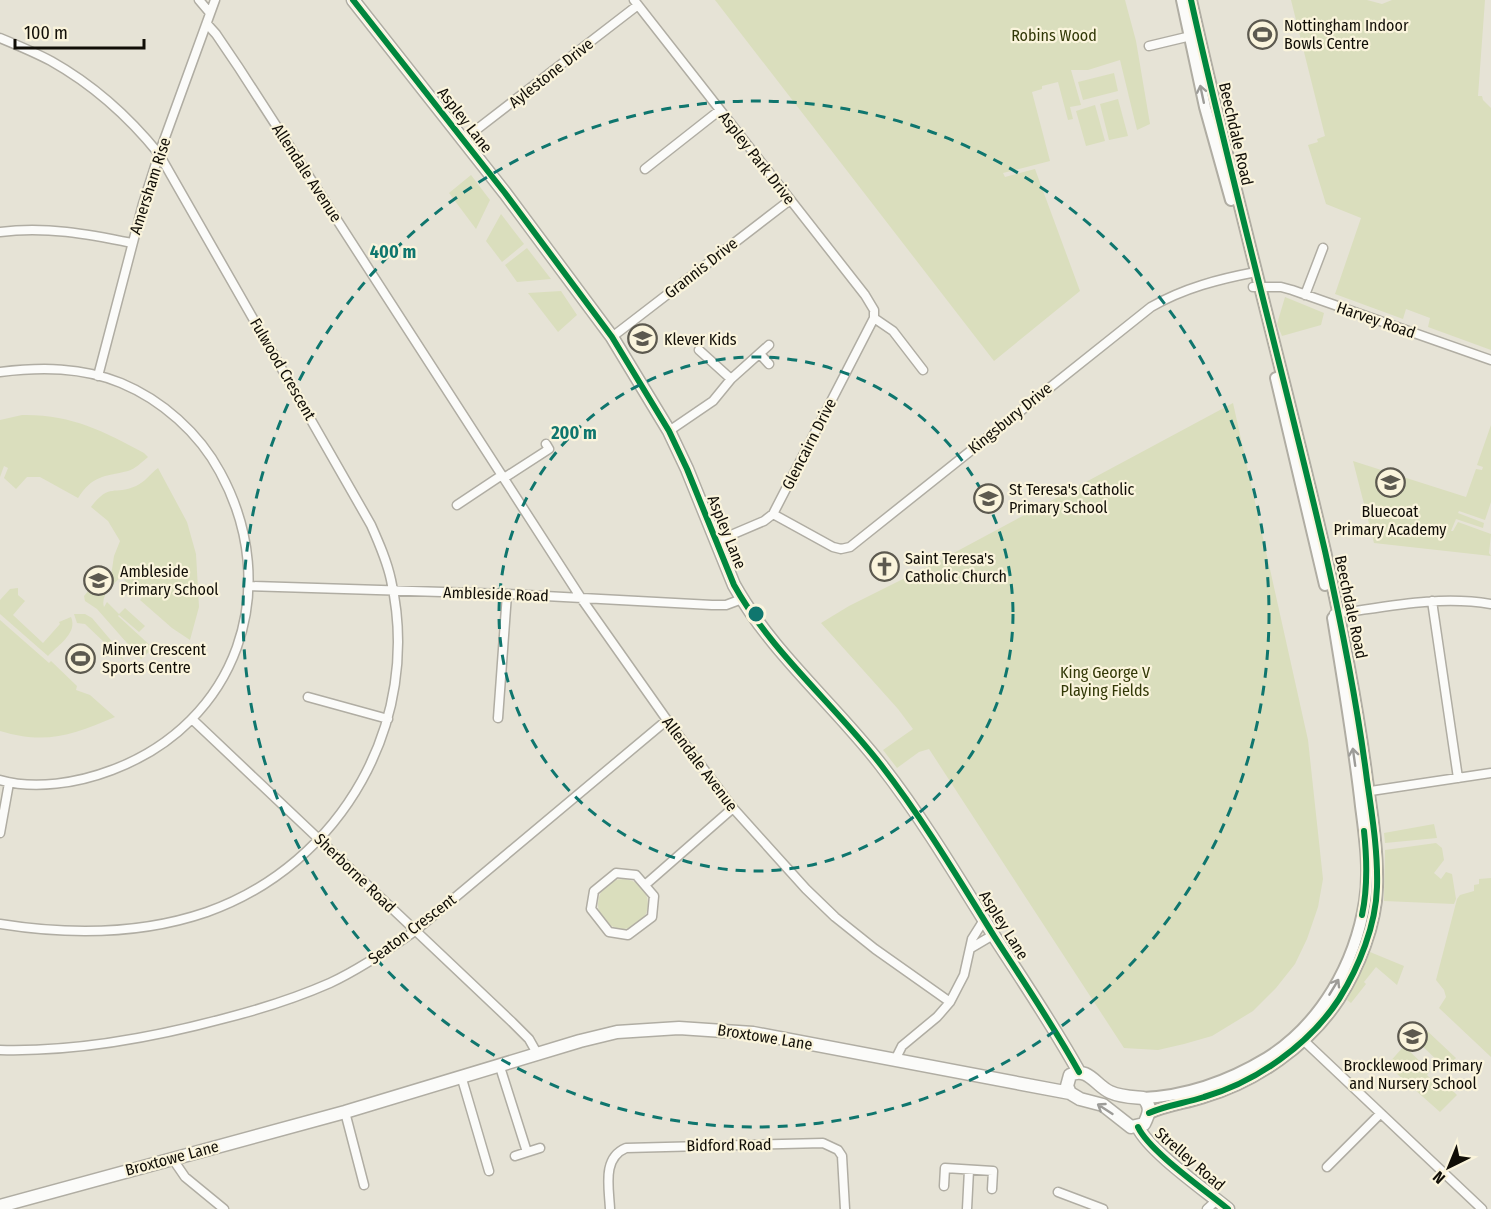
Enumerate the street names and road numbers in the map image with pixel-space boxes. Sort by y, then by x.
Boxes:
street label: Aylestone Drive [505,34,597,112]
street label: Beechdale Road [1215,81,1257,187]
street label: Aspley Lane [434,83,496,157]
street label: Aspley Park Drive [715,108,799,208]
street label: Allendale Avenue [268,120,346,226]
street label: Amersham Rise [125,135,175,237]
street label: Grannis Drive [661,234,741,302]
street label: Harvey Road [1334,298,1418,342]
street label: Fulwood Crescent [246,315,320,424]
street label: Kingsbury Drive [964,378,1056,458]
street label: Glencairn Drive [778,395,840,493]
street label: Aspley Lane [704,492,750,572]
street label: Beechdale Road [1331,554,1371,660]
street label: Ambleside Road [443,583,549,605]
street label: Allendale Avenue [658,713,742,815]
street label: Sherborne Road [310,829,400,917]
street label: Aspley Lane [975,887,1033,963]
street label: Seaton Crescent [364,889,460,968]
street label: Broxtowe Lane [716,1020,814,1054]
street label: Strelley Road [1151,1123,1229,1195]
street label: Bidford Road [686,1135,772,1155]
street label: Broxtowe Lane [123,1136,221,1180]

